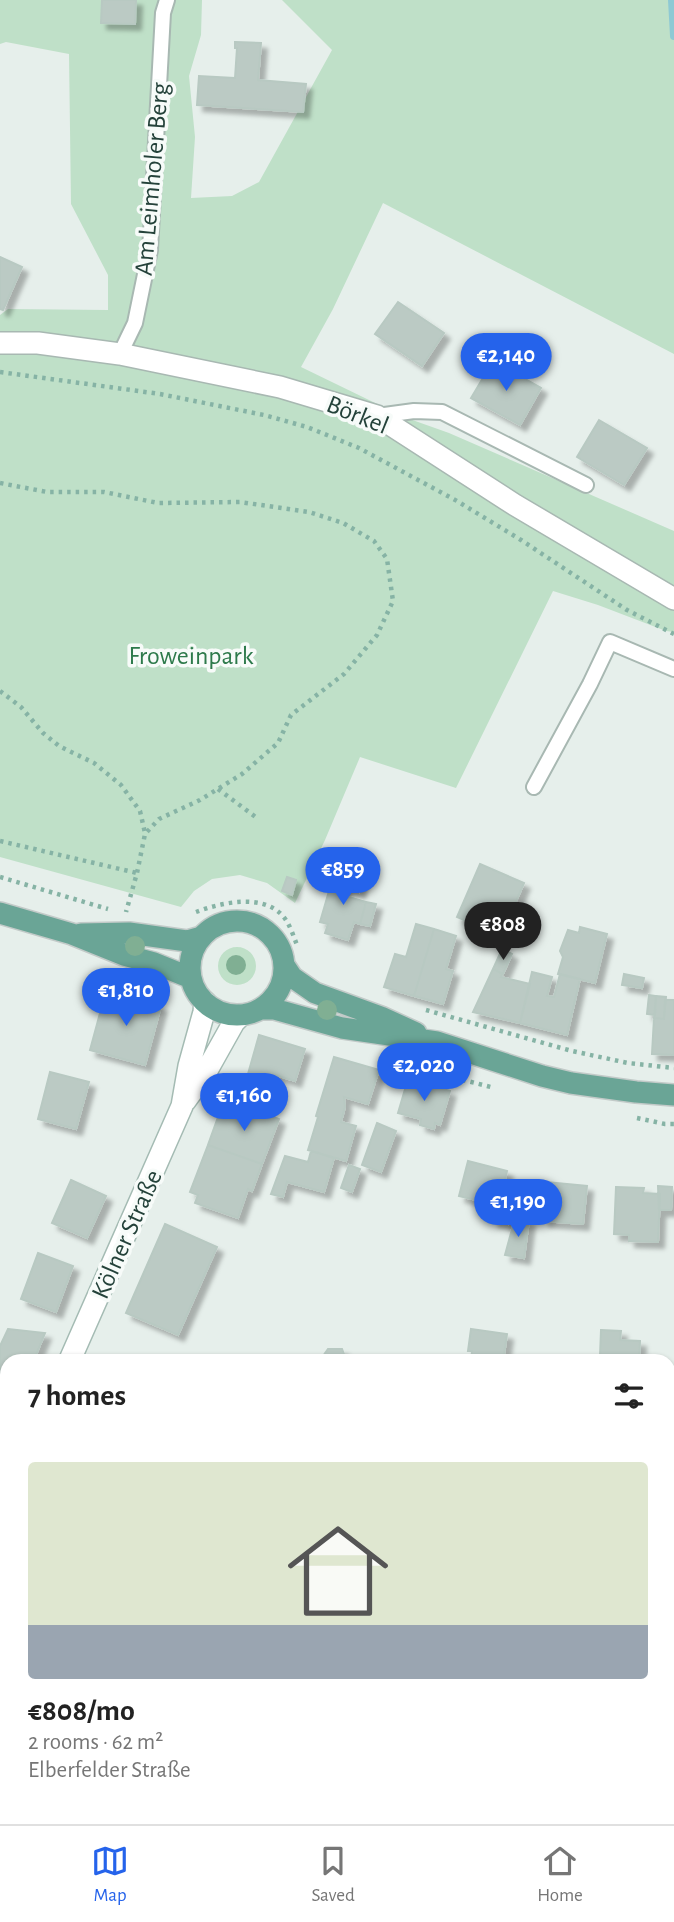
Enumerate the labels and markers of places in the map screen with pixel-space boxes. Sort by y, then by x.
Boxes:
pin: €2,140 [449,334,563,393]
pin: €859 [302,848,384,907]
pin: €808 [462,902,544,962]
pin: €1,810 [69,968,183,1028]
pin: €2,020 [367,1044,481,1103]
pin: €1,160 [187,1074,301,1133]
pin: €1,190 [461,1180,575,1239]

